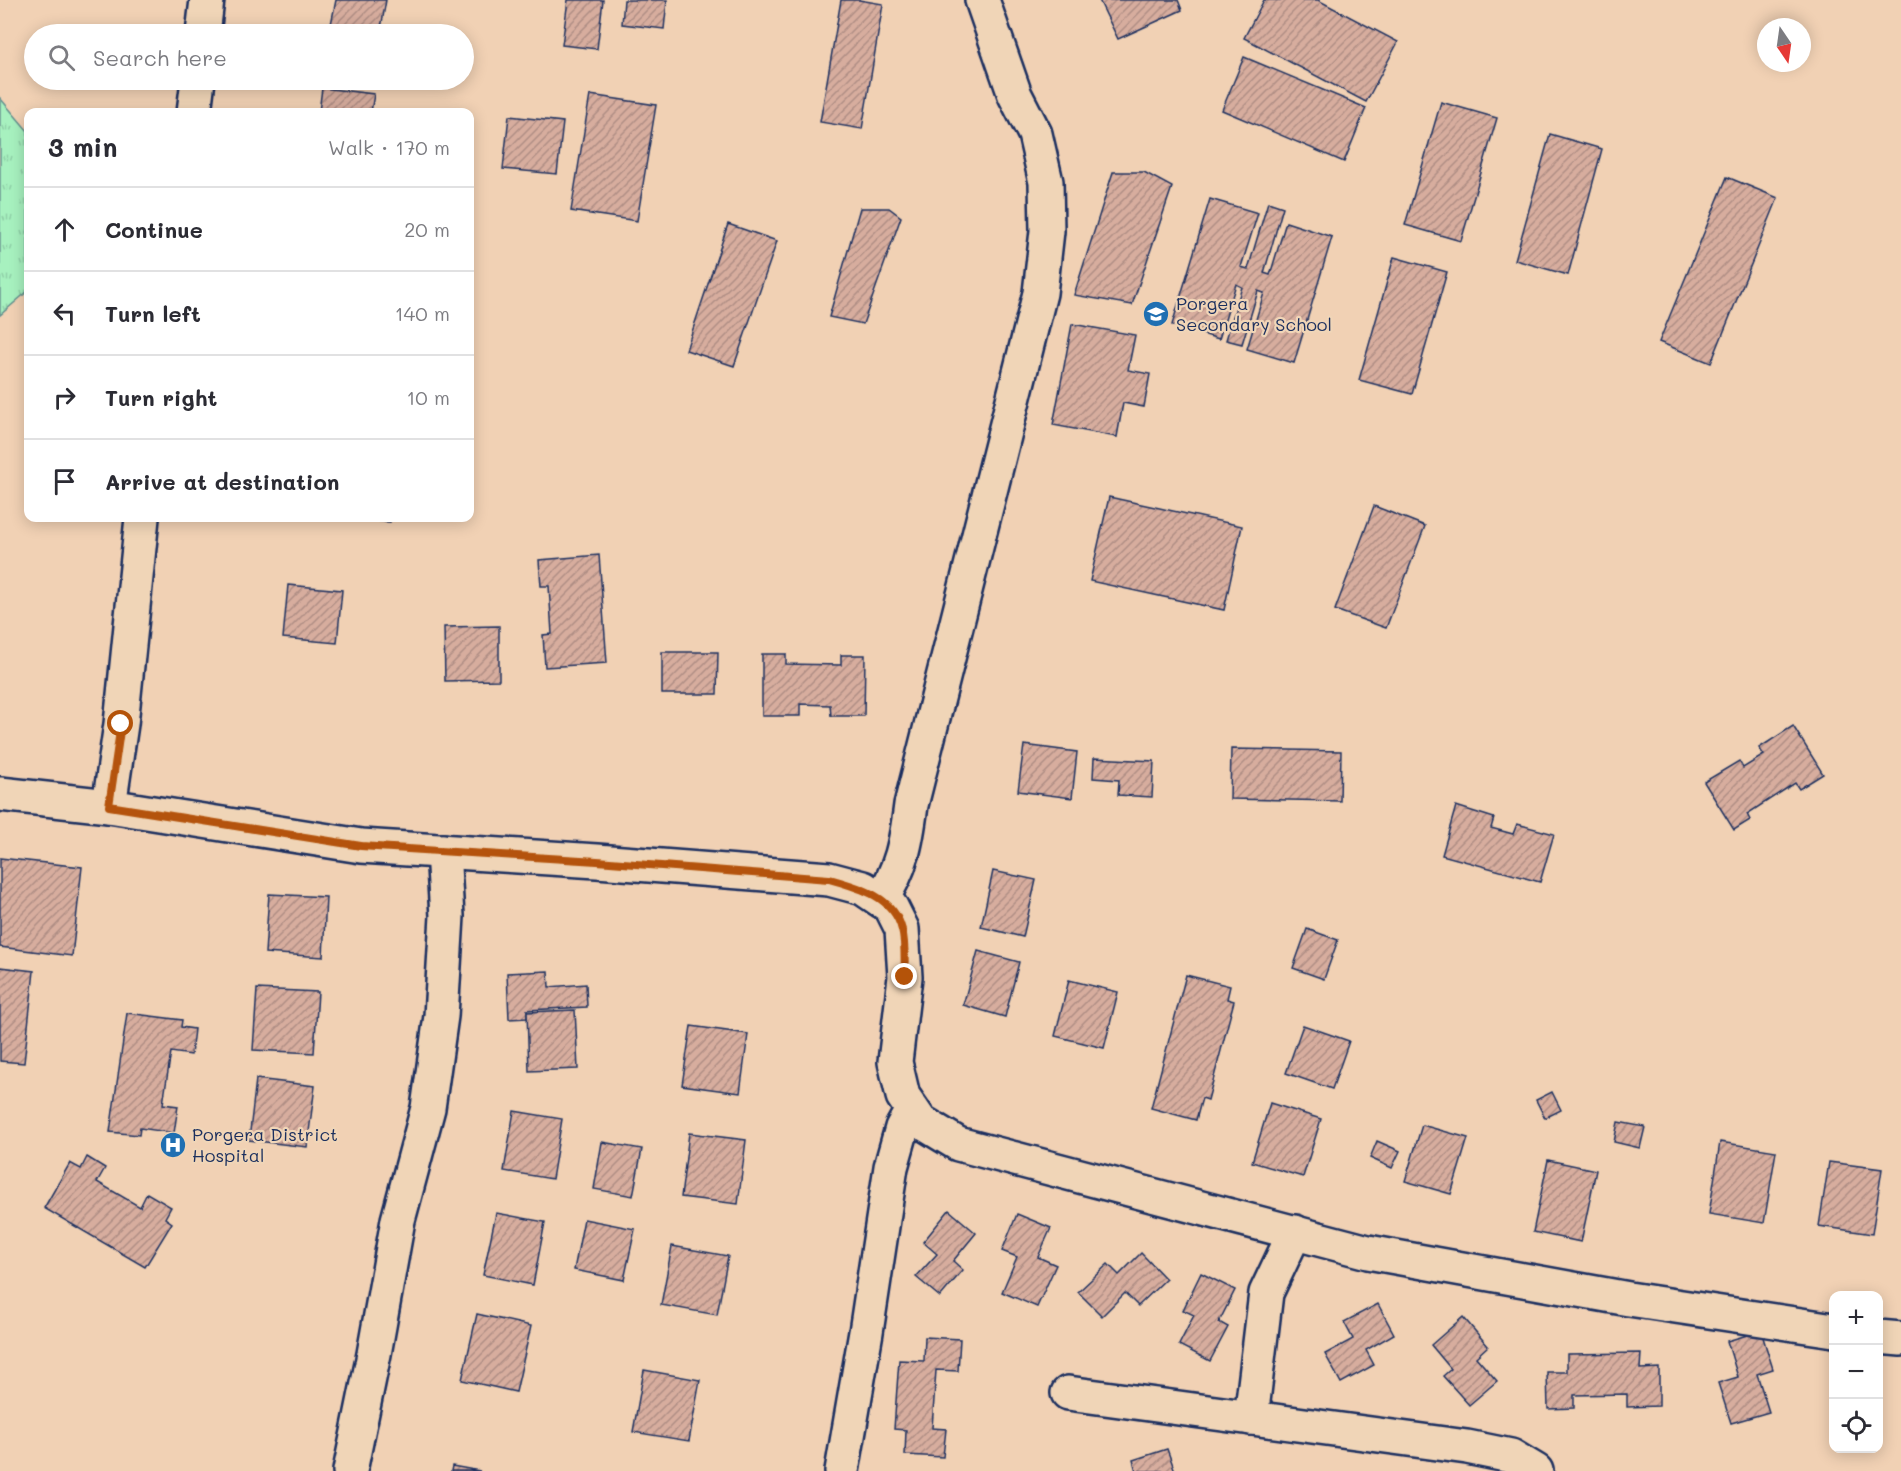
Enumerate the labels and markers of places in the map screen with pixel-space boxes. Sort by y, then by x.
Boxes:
place label: Porgera Secondary School [1176,291,1332,336]
school or university icon: Porgera Secondary School [1141,299,1171,329]
place label: Porgera District Hospital [192,1122,338,1167]
hospital icon: Porgera District Hospital [158,1130,188,1160]

